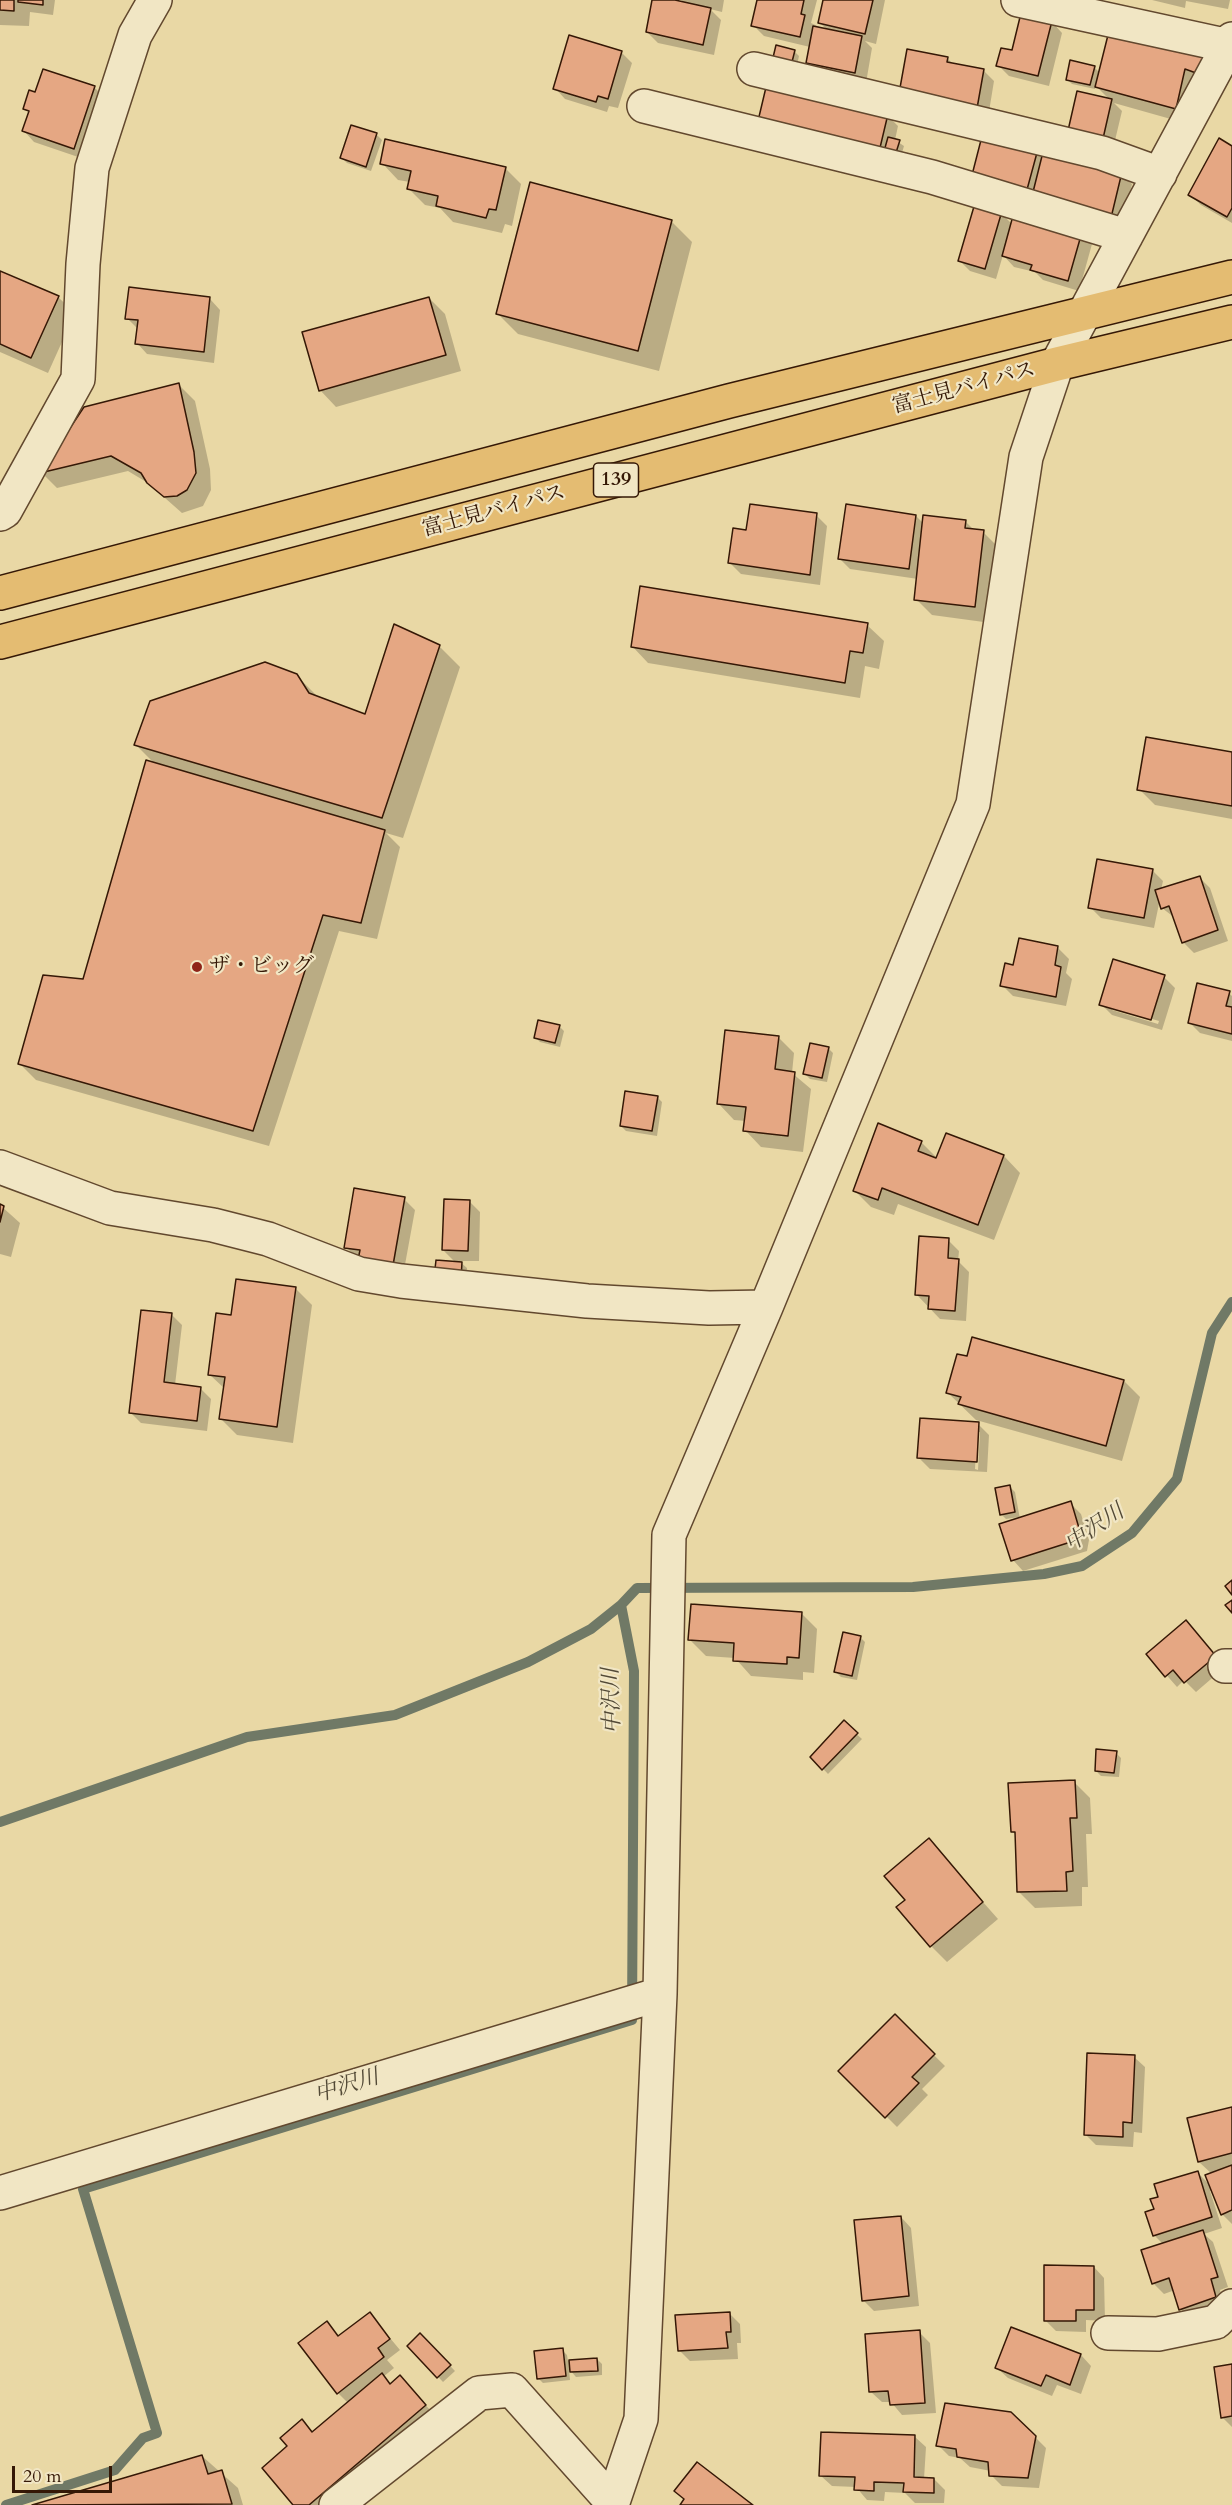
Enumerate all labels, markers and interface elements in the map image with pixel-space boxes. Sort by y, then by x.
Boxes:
street label: 富士見バイパス [890,358,1038,420]
road number: 139 [594,463,638,497]
street label: 富士見バイパス [420,481,568,543]
place label: ザ・ビッグ [209,954,314,980]
marker: ザ・ビッグ [190,960,204,974]
water label: 中沢川 [1060,1500,1130,1558]
water label: 中沢川 [599,1668,627,1734]
water label: 中沢川 [312,2065,382,2109]
scale bar [15,2454,116,2492]
text: 20 m [23,2464,62,2489]

